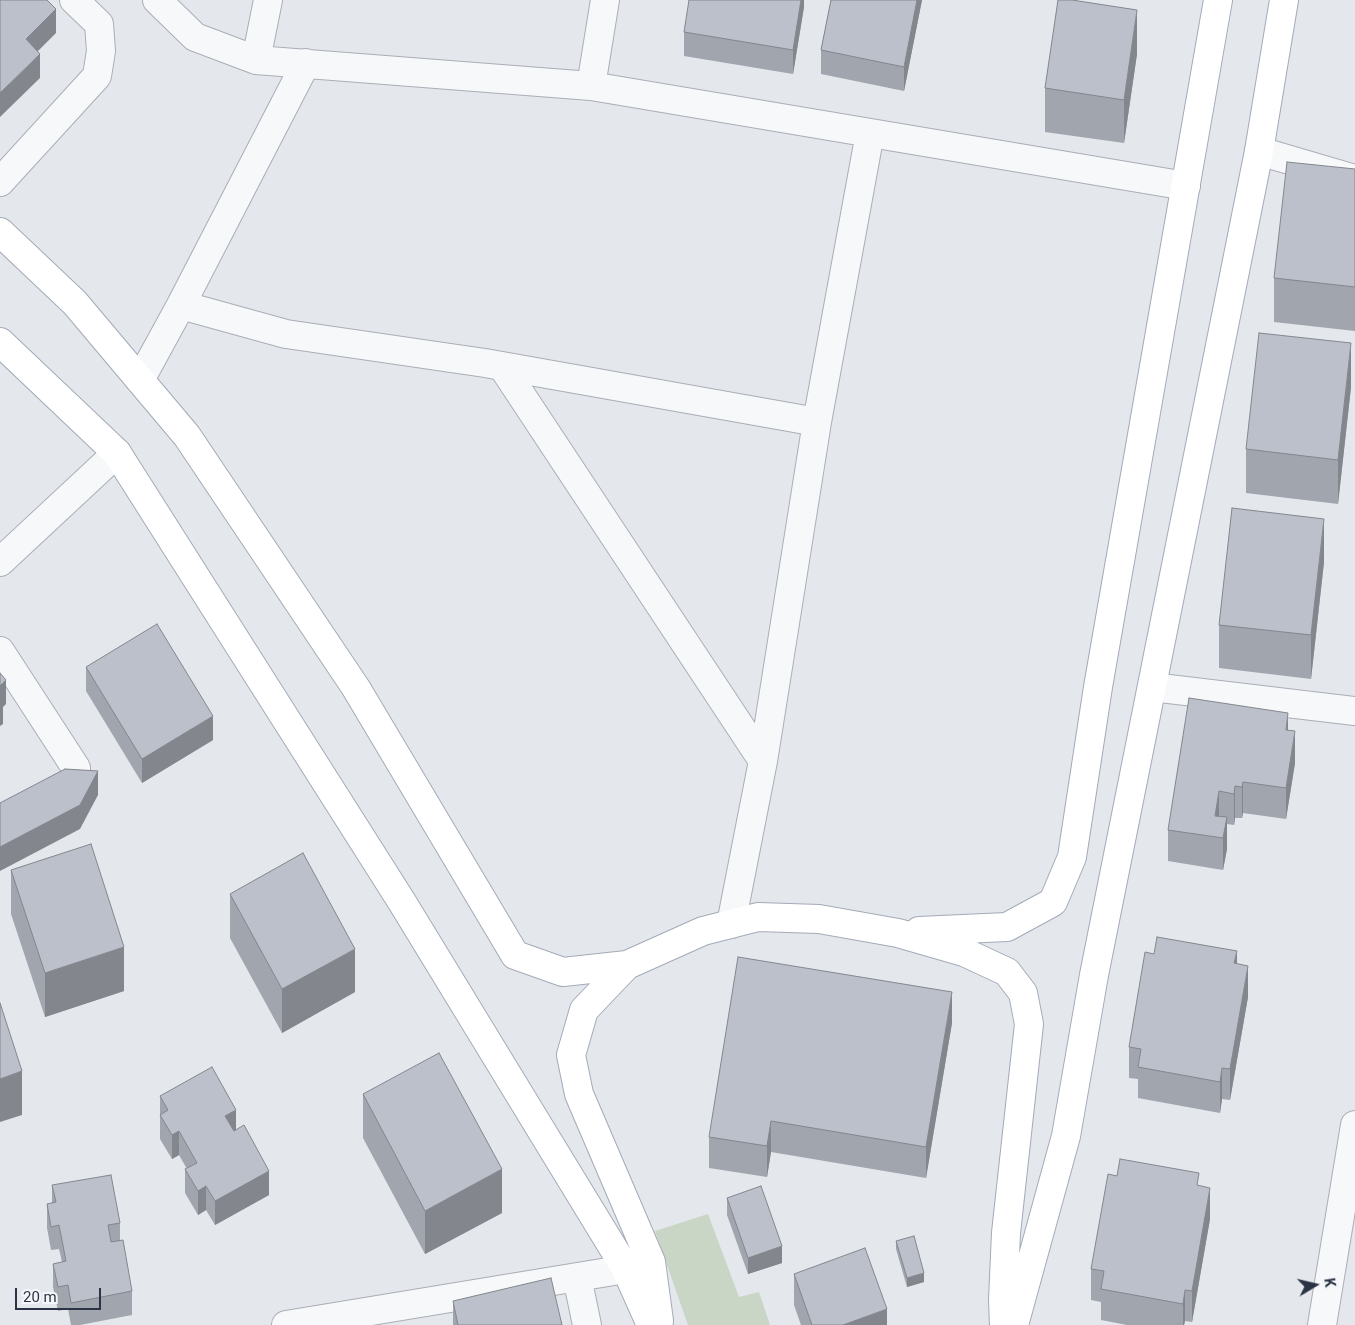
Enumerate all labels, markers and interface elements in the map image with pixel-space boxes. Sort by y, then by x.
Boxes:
north arrow [1290,1260,1340,1310]
text: K [1321,1277,1338,1288]
scale bar [18,1278,104,1310]
text: 20 m [23,1288,57,1306]

